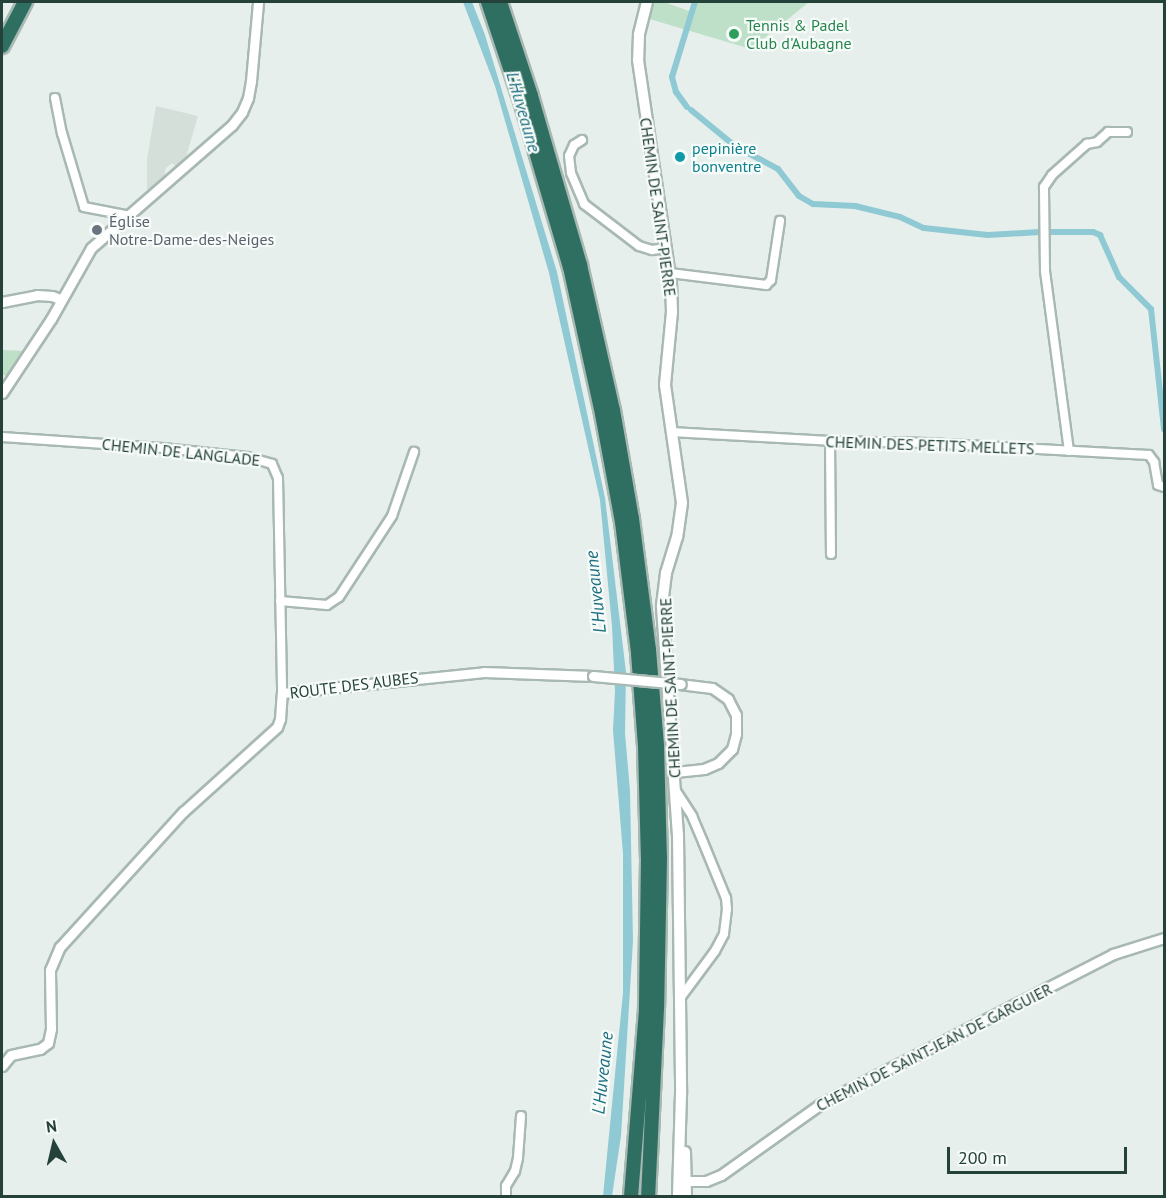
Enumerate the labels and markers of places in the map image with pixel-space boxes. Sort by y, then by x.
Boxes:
place label: Tennis & Padel Club d'Aubagne [746,15,852,53]
marker: Tennis & Padel Club d'Aubagne [727,27,741,41]
place label: pepinière bonventre [692,138,761,176]
marker: pepinière bonventre [673,150,687,164]
place label: Église Notre-Dame-des-Neiges [109,211,274,249]
marker: Église Notre-Dame-des-Neiges [90,223,104,237]

